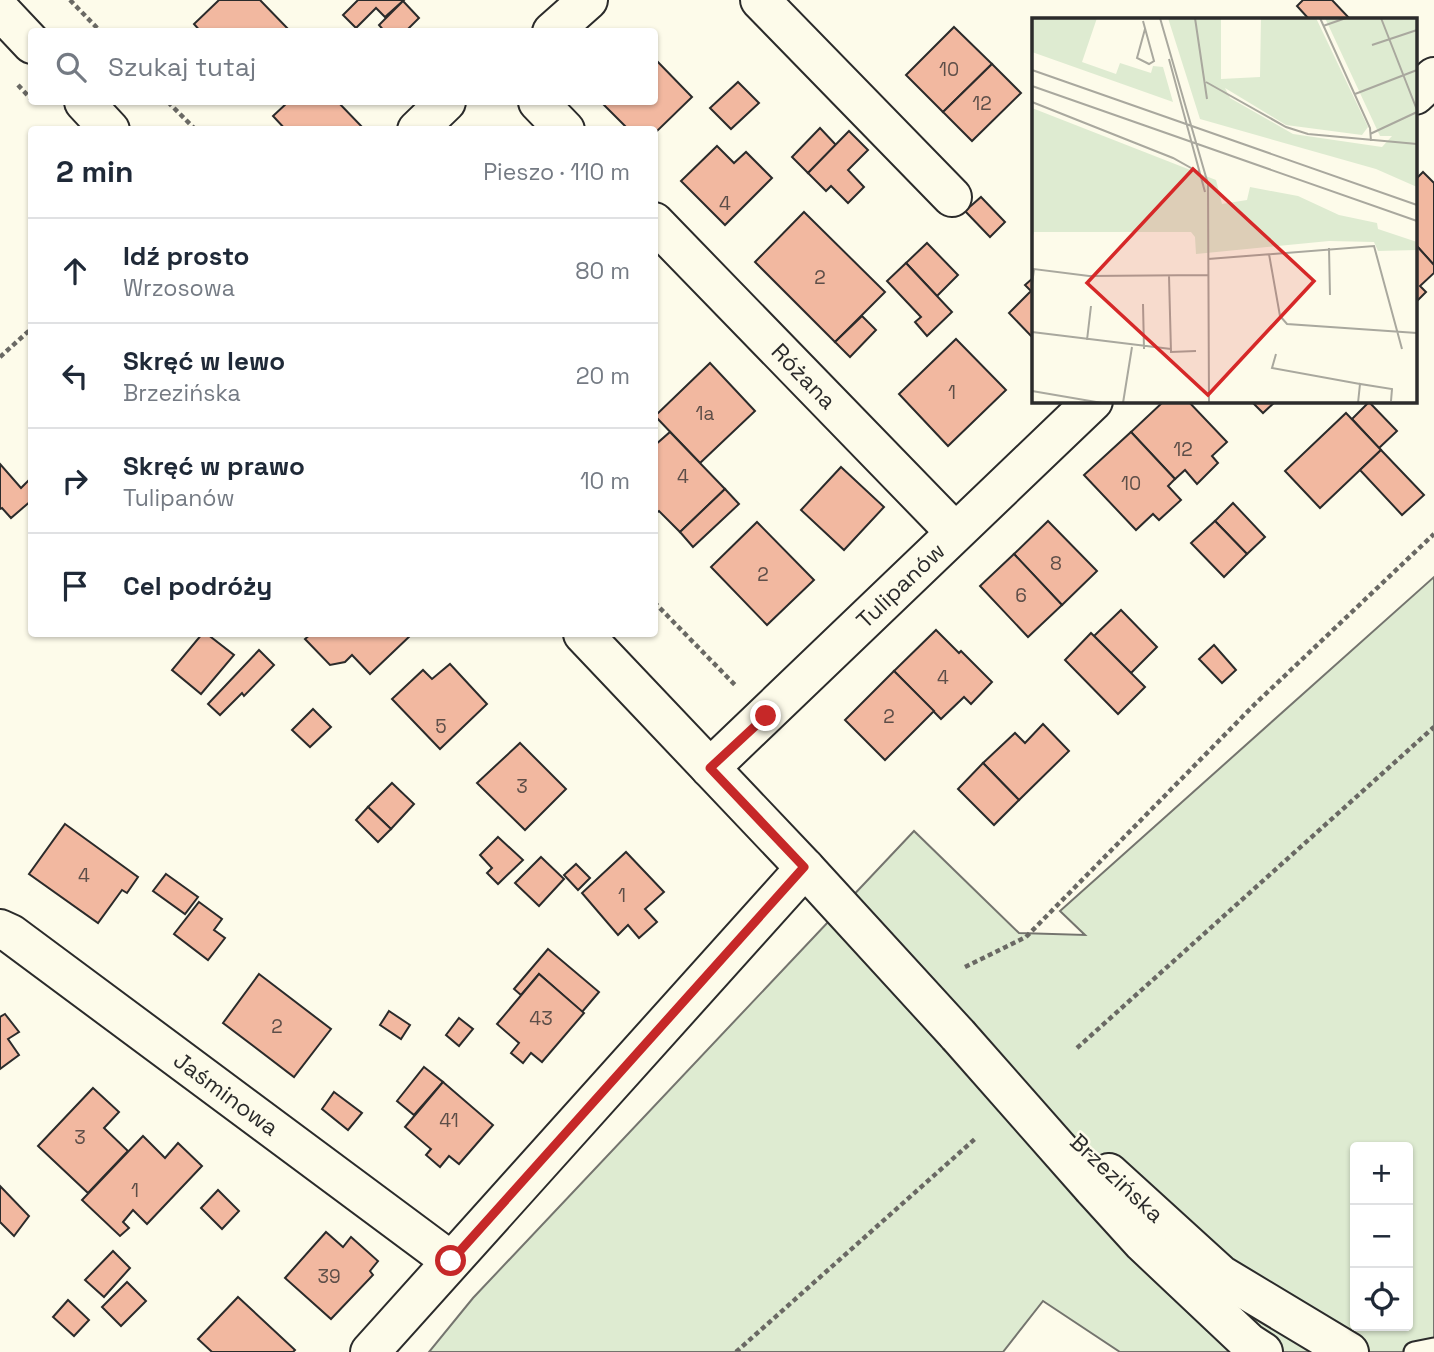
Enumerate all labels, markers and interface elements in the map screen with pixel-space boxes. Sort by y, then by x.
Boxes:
inset map [1032,18,1416,402]
search box [28,28,658,105]
icon: search [52,48,90,86]
text: Szukaj tutaj [108,50,256,84]
house number: 10 [939,57,959,82]
house number: 12 [972,91,992,116]
text: 2 min [56,152,134,191]
text: Pieszo · 110 m [483,157,630,187]
house number: 4 [719,191,731,216]
text: Idź prosto [123,239,250,273]
icon: ahead [56,252,94,290]
text: 80 m [575,256,630,286]
house number: 2 [814,265,826,290]
text: Wrzosowa [123,273,235,303]
street label: Różana [765,337,843,416]
text: Skręć w lewo [123,344,285,378]
icon: left [56,357,94,395]
text: 20 m [576,361,630,391]
text: Brzezińska [123,378,241,408]
house number: 1 [948,380,956,405]
house number: 1a [696,401,715,426]
house number: 12 [1173,437,1193,462]
text: Skręć w prawo [123,449,305,483]
icon: right [56,462,94,500]
house number: 4 [677,464,689,489]
text: 10 m [580,466,630,496]
house number: 10 [1121,471,1141,496]
text: Tulipanów [123,483,235,513]
street label: Tulipanów [850,536,951,635]
house number: 8 [1050,551,1062,576]
house number: 2 [757,562,769,587]
icon: arrive [56,567,94,605]
text: Cel podróży [123,569,272,603]
house number: 6 [1015,583,1027,608]
house number: 4 [937,665,949,690]
route end [750,700,781,731]
house number: 2 [883,704,895,729]
house number: 5 [435,714,447,739]
house number: 3 [516,774,528,799]
house number: 4 [78,863,90,888]
house number: 1 [618,883,626,908]
house number: 43 [529,1006,553,1031]
house number: 2 [271,1014,283,1039]
street label: Jaśminowa [168,1045,284,1143]
house number: 41 [439,1108,459,1133]
house number: 3 [74,1125,86,1150]
street label: Brzezińska [1064,1127,1170,1229]
map controls [1350,1142,1413,1331]
button: + [1350,1142,1413,1205]
house number: 1 [131,1178,139,1203]
button: − [1350,1205,1413,1268]
route start [435,1245,466,1276]
house number: 39 [317,1264,341,1289]
button: locate [1350,1268,1413,1331]

